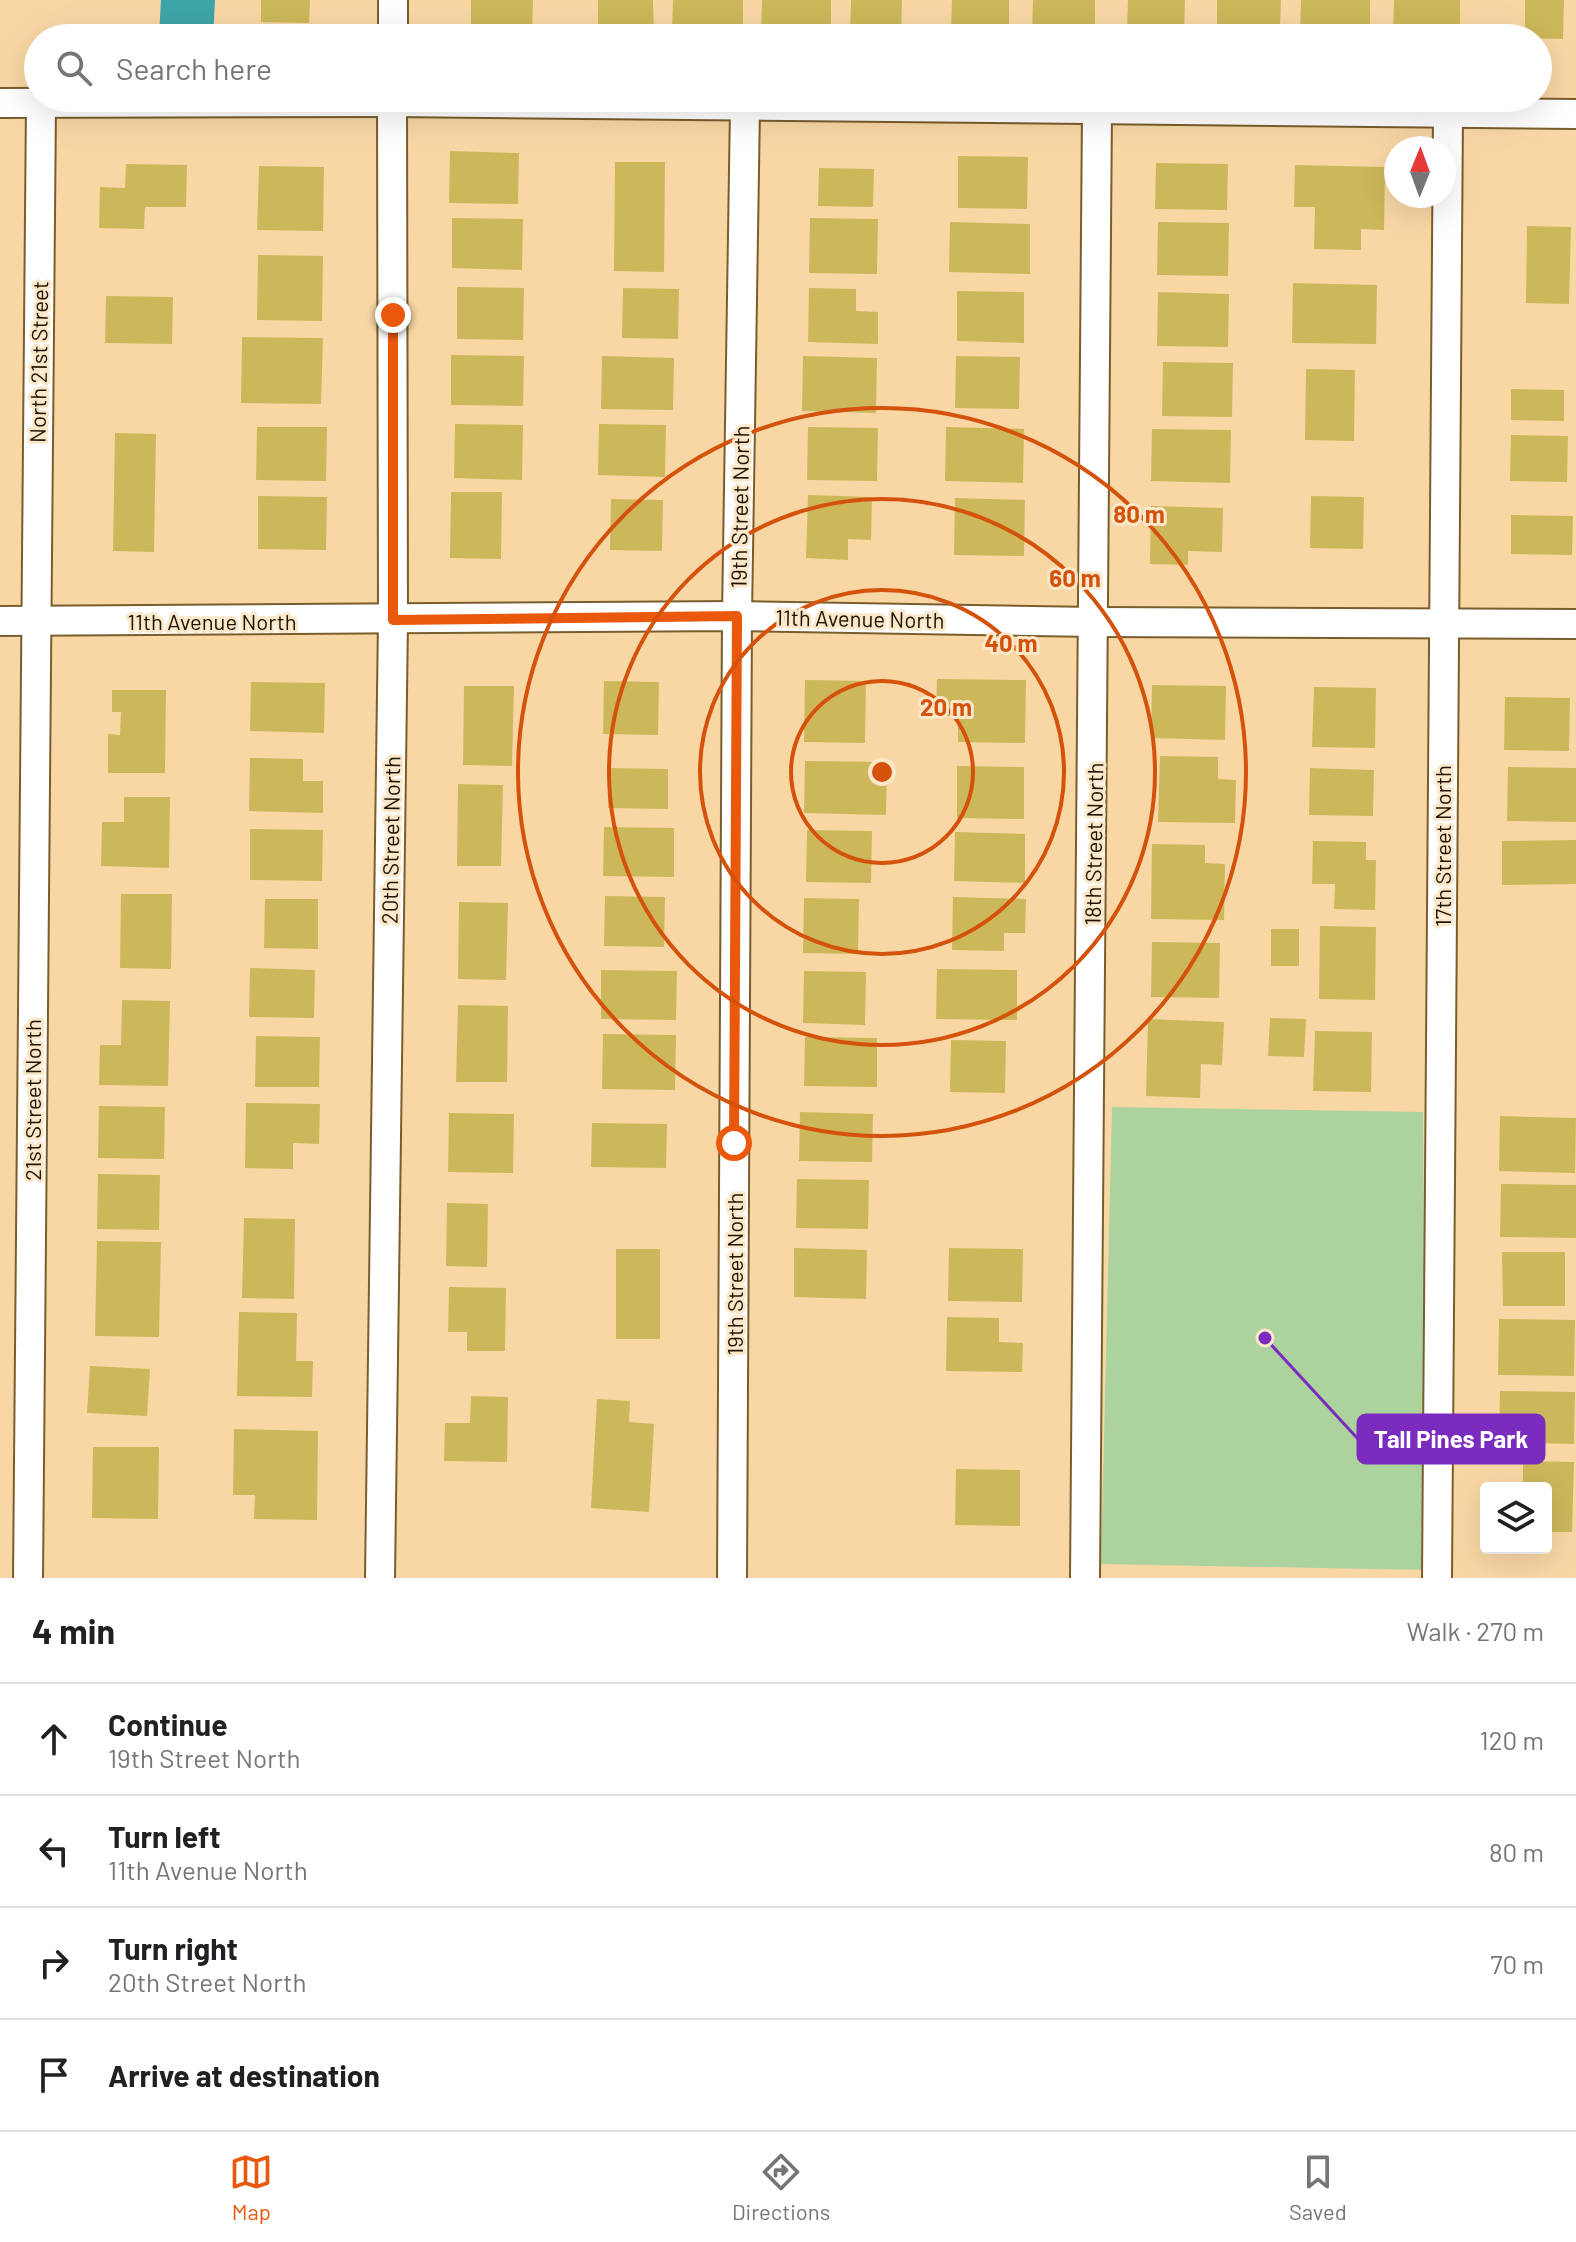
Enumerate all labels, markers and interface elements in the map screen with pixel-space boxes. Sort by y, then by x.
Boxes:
search box [24,24,1552,112]
icon: search [52,46,96,90]
text: Search here [116,50,272,86]
north arrow [1384,136,1456,208]
street label: North 21st Street [24,281,52,443]
route end [375,297,411,333]
street label: 19th Street North [725,425,753,589]
text: 80 m [1113,499,1165,528]
text: 60 m [1049,563,1101,592]
street label: 11th Avenue North [775,604,945,632]
street label: 11th Avenue North [127,608,297,634]
text: 40 m [984,628,1038,657]
text: 20 m [920,692,972,721]
street label: 20th Street North [376,756,404,924]
centre of rings [868,758,896,786]
street label: 18th Street North [1079,762,1107,926]
street label: 17th Street North [1429,765,1455,927]
street label: 21st Street North [19,1019,45,1181]
route start [716,1125,752,1161]
street label: 19th Street North [721,1193,747,1355]
callout: Tall Pines Park [1358,1415,1544,1463]
text: Tall Pines Park [1374,1424,1528,1453]
map controls [1480,1482,1552,1554]
button: layers [1480,1482,1552,1554]
text: 4 min [32,1610,115,1651]
text: Walk · 270 m [1407,1615,1544,1646]
text: Continue [108,1706,228,1742]
icon: ahead [32,1717,76,1761]
text: 120 m [1480,1724,1544,1755]
text: 19th Street North [108,1742,301,1773]
text: Turn left [108,1818,221,1854]
icon: left [32,1829,76,1873]
text: 80 m [1489,1836,1544,1867]
text: 11th Avenue North [108,1854,308,1885]
text: Turn right [108,1930,238,1966]
icon: right [32,1941,76,1985]
text: 70 m [1490,1948,1544,1979]
text: 20th Street North [108,1966,307,1997]
icon: arrive [32,2053,76,2097]
text: Arrive at destination [108,2057,380,2093]
tab: Map [229,2150,273,2224]
tab: Directions [732,2150,830,2224]
tab: Saved [1289,2150,1347,2224]

